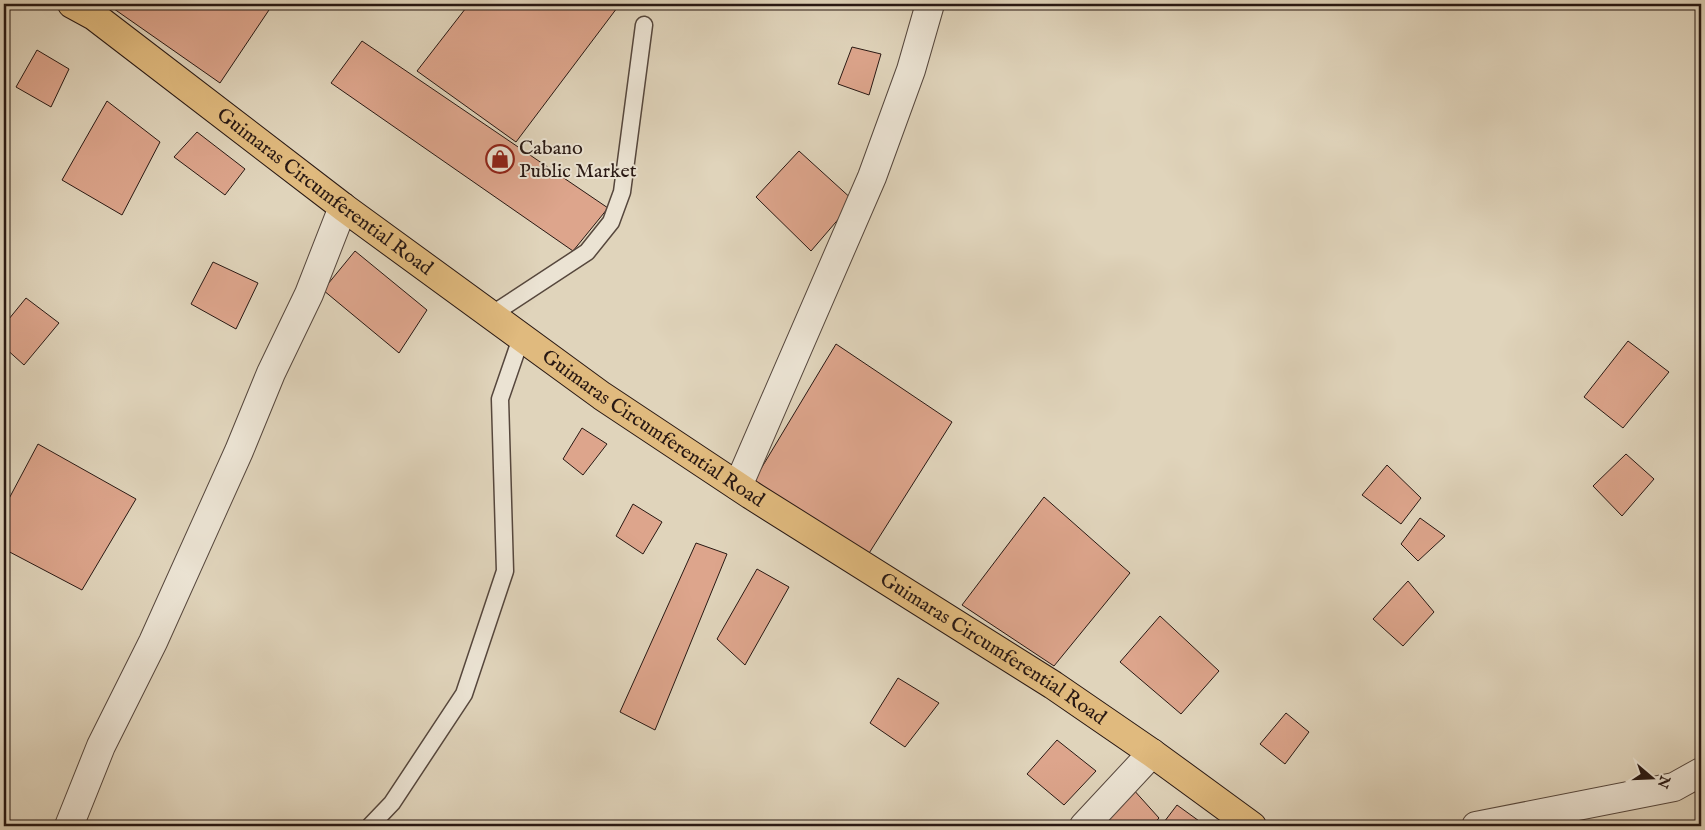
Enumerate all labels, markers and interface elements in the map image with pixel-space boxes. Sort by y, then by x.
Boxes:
street label: Guimaras Circumferential Road [212,102,438,281]
place label: Cabano Public Market [519,136,637,184]
shop icon: Cabano Public Market [485,144,515,174]
street label: Guimaras Circumferential Road [537,344,769,513]
street label: Guimaras Circumferential Road [875,567,1111,730]
north arrow [1628,752,1678,802]
text: N [1653,772,1674,791]

